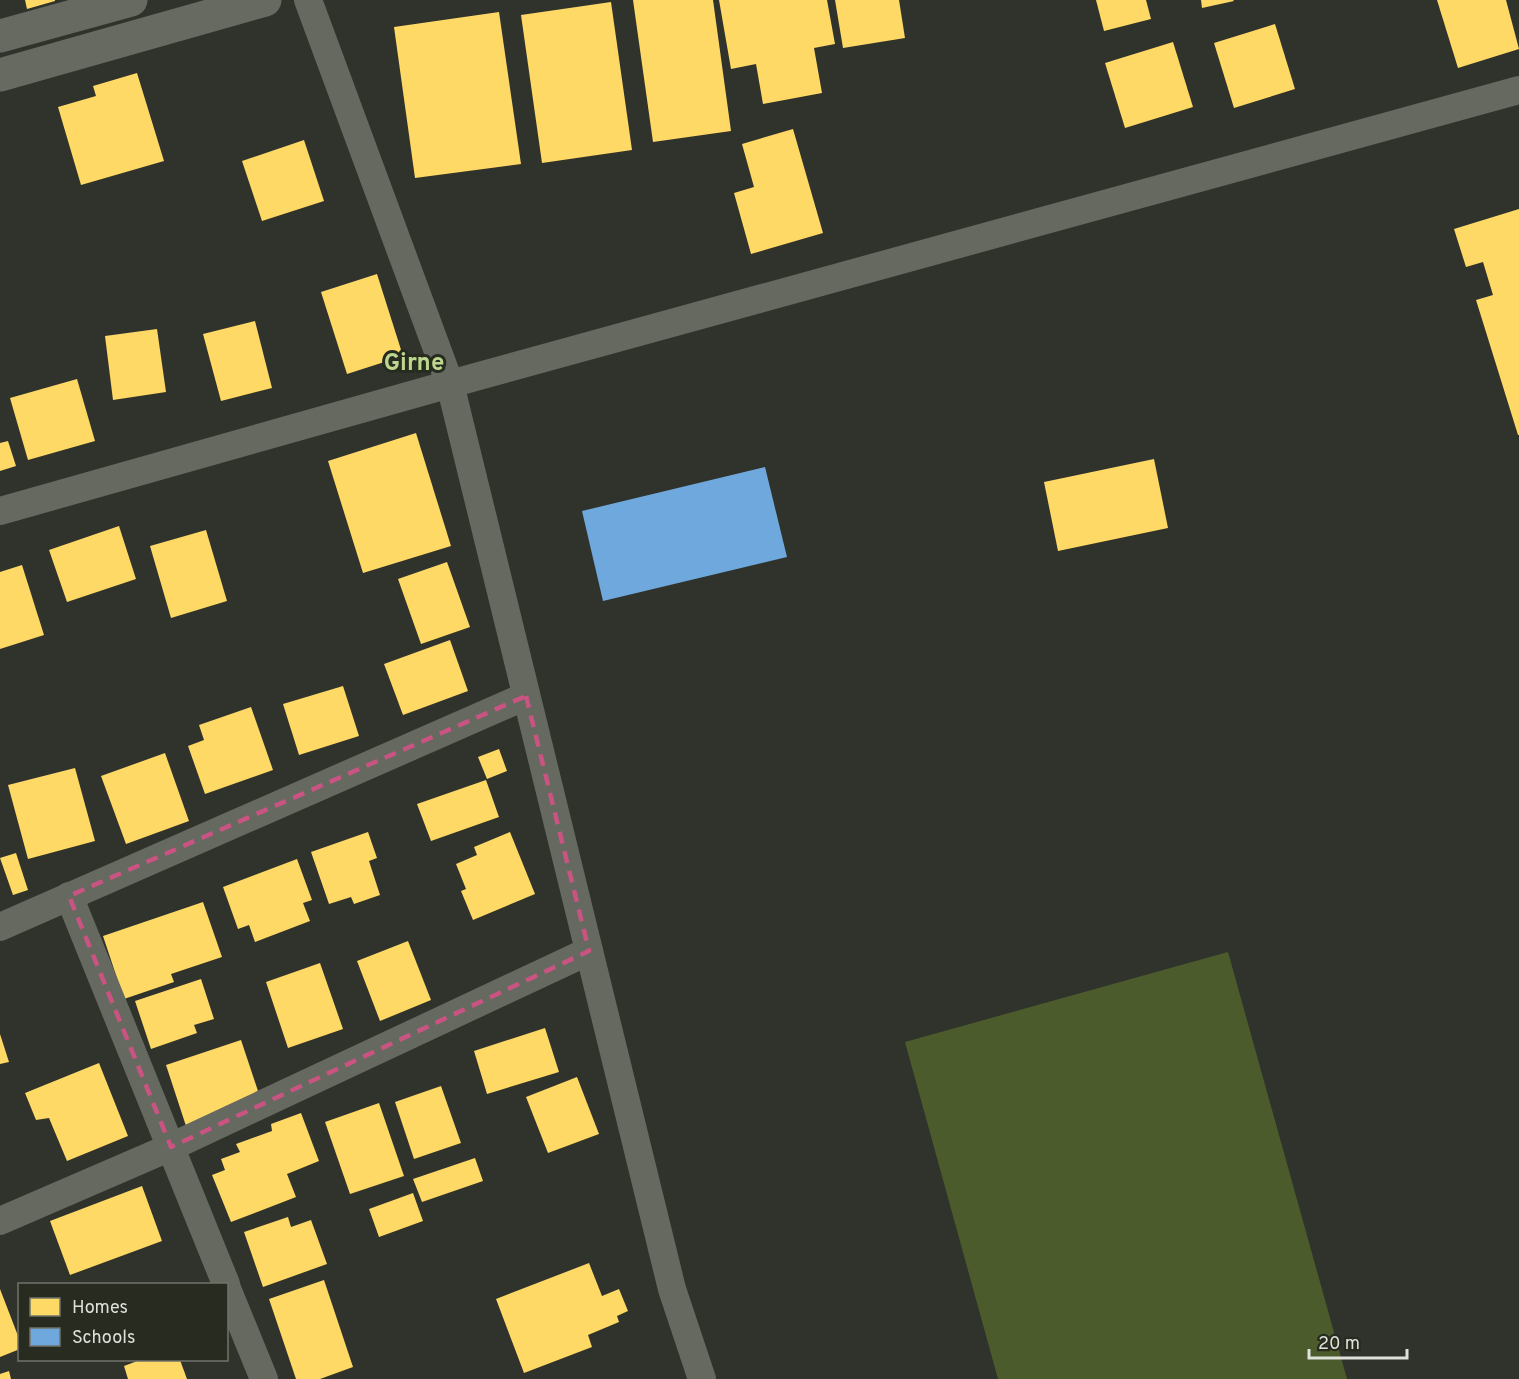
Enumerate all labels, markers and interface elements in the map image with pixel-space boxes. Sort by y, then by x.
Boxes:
district label: Girne [384,349,444,379]
legend [18,1283,228,1361]
text: Homes [72,1297,128,1320]
scale bar [1309,1322,1406,1360]
text: Schools [72,1327,135,1350]
text: 20 m [1318,1333,1360,1356]

